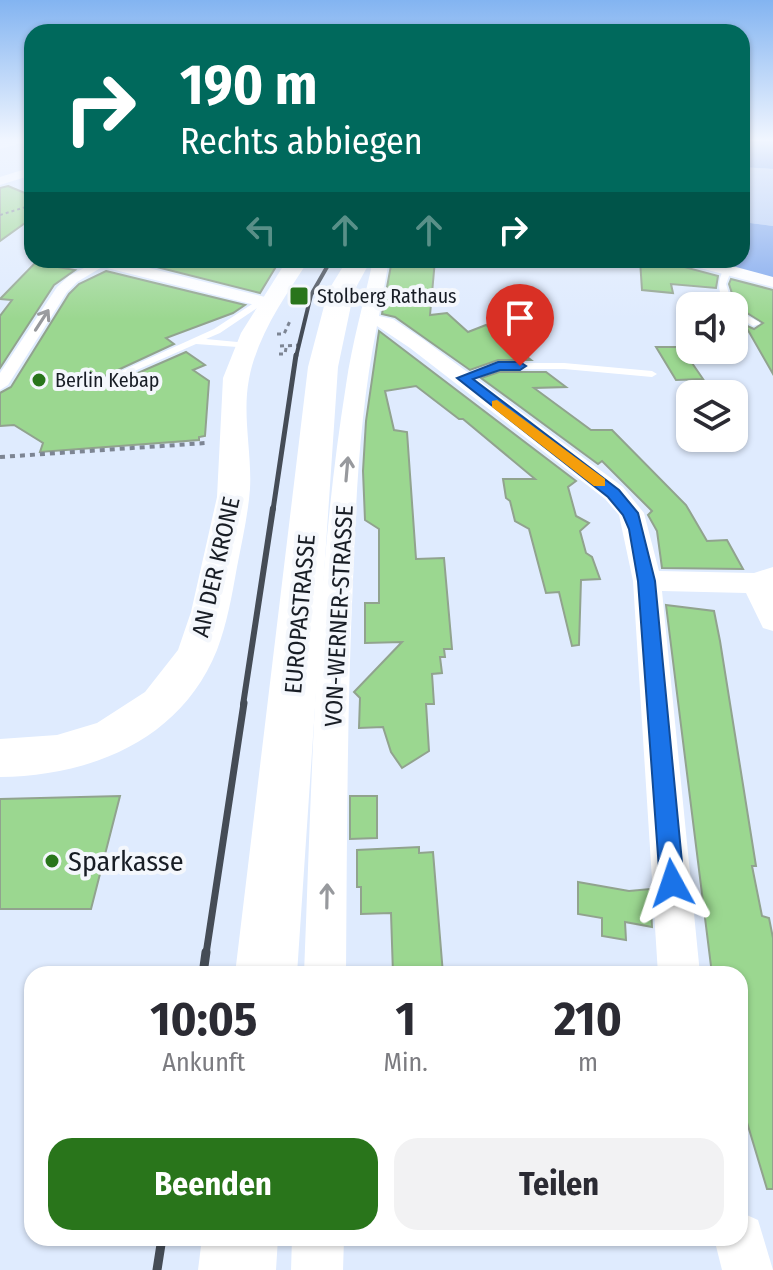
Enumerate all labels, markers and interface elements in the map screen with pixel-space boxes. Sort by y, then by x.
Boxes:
text: 190 m [180,52,318,119]
icon: right [48,56,152,160]
text: Rechts abbiegen [180,120,423,164]
icon: left [239,208,283,252]
icon: ahead [323,208,367,252]
icon: ahead [407,208,451,252]
icon: right [491,208,535,252]
place label: Stolberg Rathaus [317,284,457,308]
pin [486,284,554,366]
marker: Stolberg Rathaus [288,285,310,307]
map controls [676,292,748,452]
button: sound [676,292,748,364]
icon: arrive [498,296,542,340]
one-way arrow [35,309,51,332]
place label: Berlin Kebap [55,368,159,392]
marker: Berlin Kebap [30,371,48,389]
button: layers [676,380,748,452]
one-way arrow [340,456,355,483]
street label: AN DER KRONE [186,494,246,640]
street label: VON-WERNER-STRASSE [319,504,359,728]
street label: EUROPASTRASSE [279,533,321,695]
position arrow [630,841,714,925]
place label: Sparkasse [68,845,184,878]
marker: Sparkasse [43,852,61,870]
one-way arrow [319,883,335,910]
text: 10:05 [150,990,257,1048]
text: 1 [396,990,416,1048]
text: 210 [554,990,622,1048]
text: Ankunft [162,1047,245,1078]
text: Min. [384,1047,428,1078]
text: m [578,1047,598,1078]
button: Beenden [48,1138,378,1230]
button: Teilen [394,1138,724,1230]

